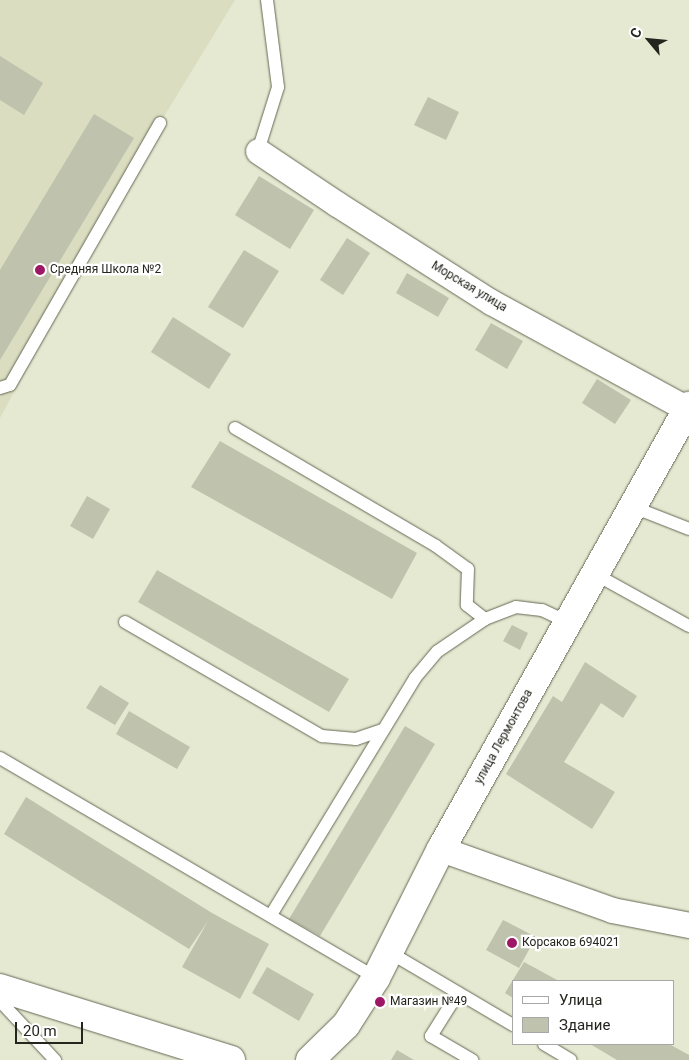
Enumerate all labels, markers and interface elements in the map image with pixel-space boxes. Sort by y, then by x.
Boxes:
north arrow [624,15,674,65]
text: С [627,25,645,41]
street label: Морская улица [428,259,510,315]
place label: Средняя Школа №2 [50,263,161,277]
marker: Средняя Школа №2 [34,264,46,276]
street label: улица Лермонтова [472,687,536,787]
place label: Корсаков 694021 [522,936,619,950]
marker: Корсаков 694021 [506,937,518,949]
legend [512,980,674,1045]
text: Улица [559,991,602,1009]
place label: Магазин №49 [390,995,467,1009]
marker: Магазин №49 [374,996,386,1008]
scale bar [18,1012,85,1044]
text: Здание [559,1016,610,1034]
text: 20 m [23,1022,57,1040]

